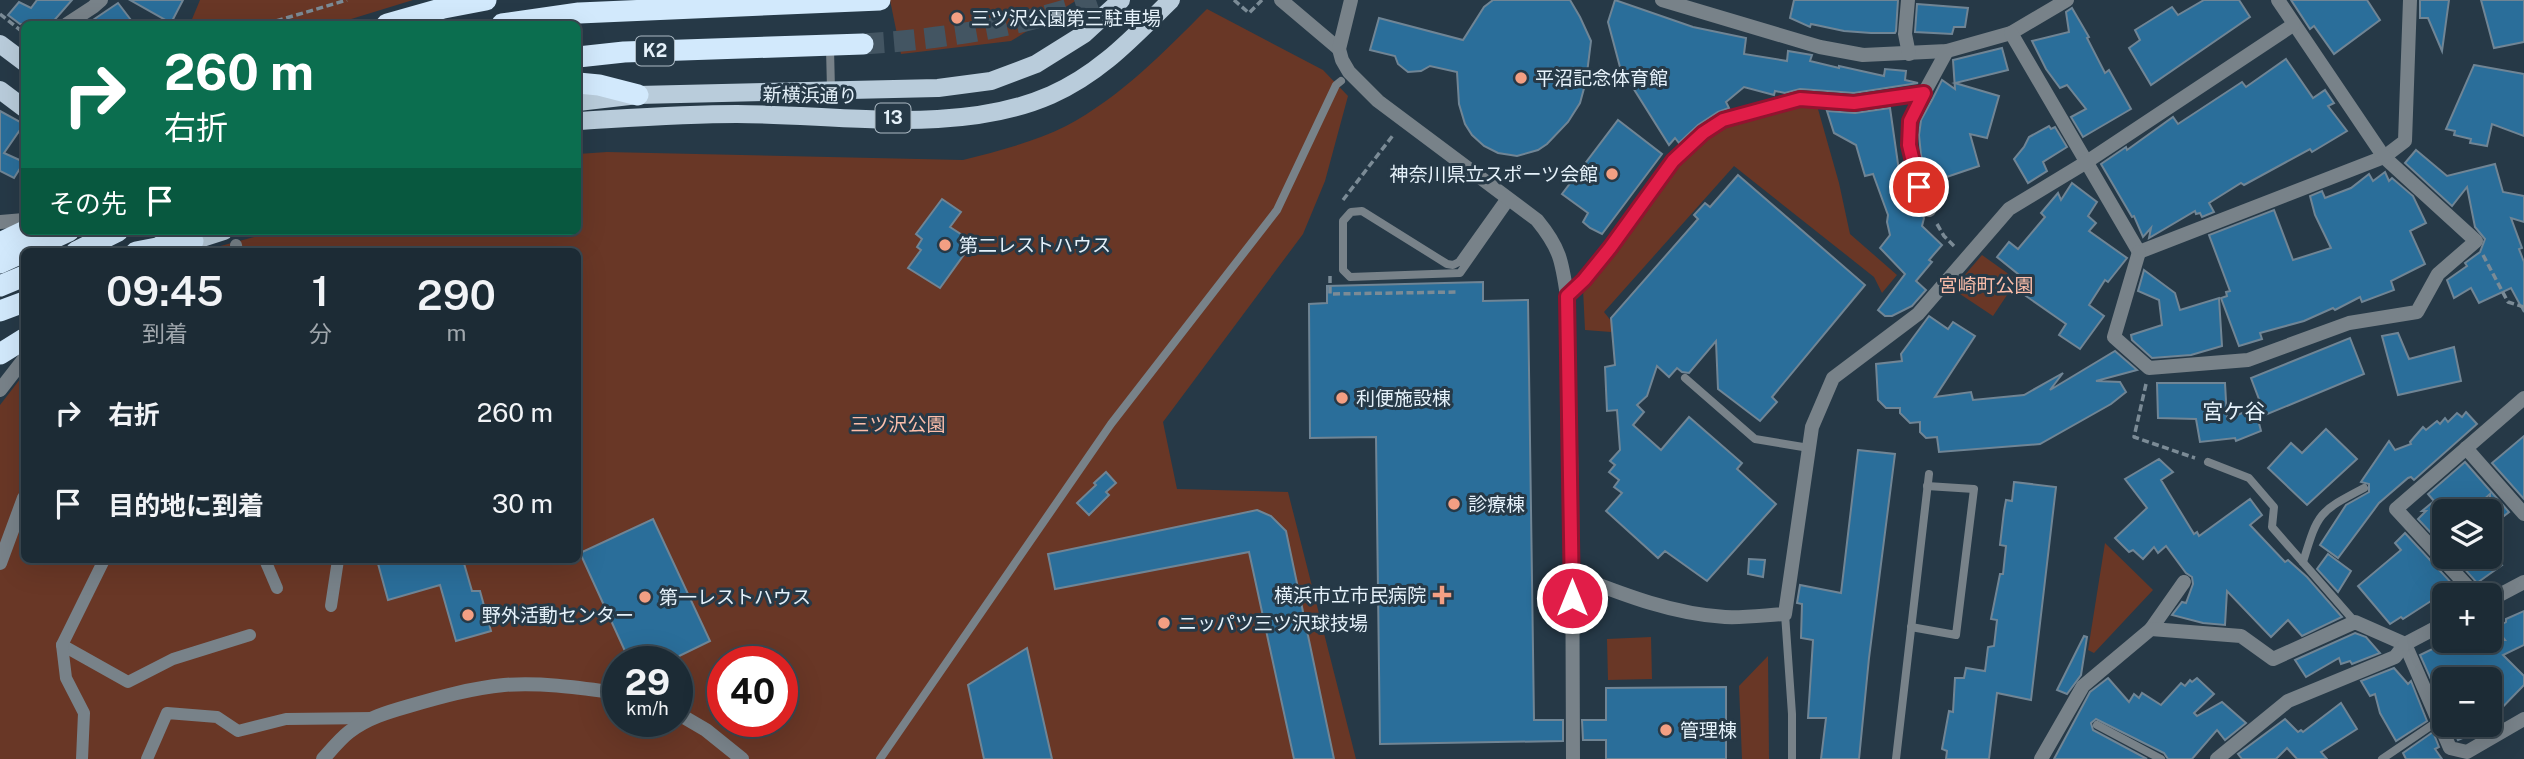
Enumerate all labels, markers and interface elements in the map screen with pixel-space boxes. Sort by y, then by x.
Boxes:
place label: 三ツ沢公園第三駐車場 [971,7,1161,29]
marker: 三ツ沢公園第三駐車場 [949,10,965,26]
road number: K2 [636,36,674,66]
text: 260 m [164,43,314,101]
icon: right [49,49,140,140]
place label: 平沼記念体育館 [1535,67,1668,89]
marker: 平沼記念体育館 [1513,70,1529,86]
street label: 新横浜通り [762,83,858,107]
road number: 13 [876,104,910,132]
text: 右折 [164,109,228,146]
pin [1889,157,1949,217]
place label: 神奈川県立スポーツ会館 [1389,163,1598,185]
marker: 神奈川県立スポーツ会館 [1604,166,1620,182]
icon: arrive [1900,168,1938,206]
icon: arrive [141,182,179,220]
text: その先 [49,188,127,219]
place label: 第二レストハウス [959,234,1111,256]
marker: 第二レストハウス [937,237,953,253]
text: 09:45 [106,266,224,315]
text: 1 [312,266,329,315]
text: 290 [417,270,496,319]
park label: 宮崎町公園 [1938,274,2034,296]
text: m [446,319,466,346]
text: 到着 [142,320,188,347]
text: 分 [309,320,332,347]
place label: 利便施設棟 [1356,387,1451,409]
marker: 利便施設棟 [1334,390,1350,406]
icon: right [49,394,87,432]
text: 260 m [477,397,553,428]
text: 右折 [108,399,160,430]
district label: 宮ケ谷 [2203,399,2266,424]
park label: 三ツ沢公園 [850,413,946,435]
icon: arrive [49,485,87,523]
text: 30 m [492,488,553,519]
text: 目的地に到着 [108,490,264,521]
place label: 診療棟 [1468,493,1525,515]
marker: 診療棟 [1446,496,1462,512]
map controls [2432,499,2502,737]
button: layers [2432,499,2502,569]
position arrow [1535,561,1609,635]
button: + [2432,583,2502,653]
place label: 横浜市立市民病院 [1274,584,1426,606]
marker: 横浜市立市民病院 [1432,585,1452,605]
place label: 第一レストハウス [659,586,811,608]
marker: 第一レストハウス [637,589,653,605]
place label: 野外活動センター [482,604,634,626]
marker: 野外活動センター [460,607,476,623]
place label: ニッパツ三ツ沢球技場 [1178,612,1368,634]
marker: ニッパツ三ツ沢球技場 [1156,615,1172,631]
speed limit sign: 40 [707,646,798,737]
text: 29 [625,662,670,703]
button: − [2432,667,2502,737]
text: km/h [626,698,669,719]
place label: 管理棟 [1680,719,1737,741]
marker: 管理棟 [1658,722,1674,738]

